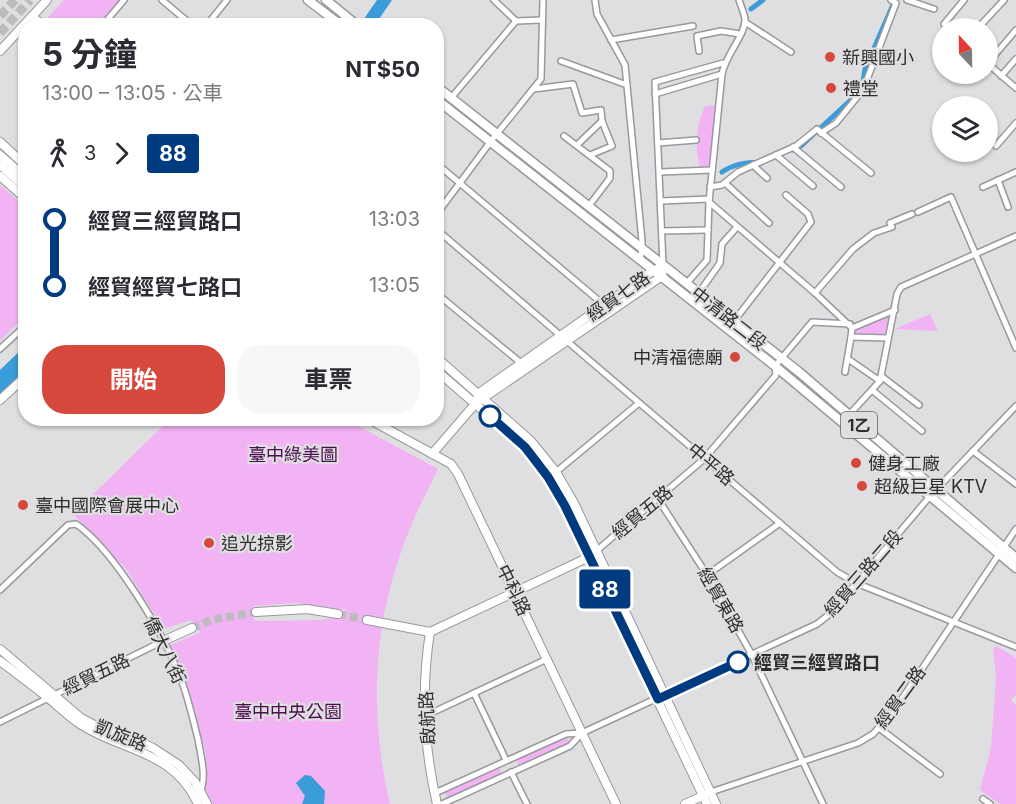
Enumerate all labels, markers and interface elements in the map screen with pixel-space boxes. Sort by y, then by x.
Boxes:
north arrow [932,18,998,84]
map controls [932,18,998,162]
text: 5 分鐘 [42,34,137,74]
place label: 新興國小 [842,47,914,68]
marker: 新興國小 [823,50,837,64]
text: NT$50 [345,56,420,82]
place label: 禮堂 [843,78,879,99]
text: 13:00 – 13:05 · 公車 [42,81,223,105]
marker: 禮堂 [824,81,838,95]
button: layers [932,96,998,162]
icon: walk [42,137,75,170]
icon: forward [105,137,138,170]
text: 3 [84,141,96,165]
text: 88 [159,141,187,166]
text: 13:03 [369,207,420,231]
text: 經貿三經貿路口 [88,208,242,234]
street label: 經貿七路 [582,267,654,325]
text: 13:05 [369,273,420,297]
text: 經貿經貿七路口 [88,274,242,300]
street label: 中清路二段 [687,282,771,354]
button: 開始 [42,345,225,414]
button: 車票 [237,345,420,414]
place label: 中清福德廟 [633,347,723,368]
marker: 中清福德廟 [728,350,742,364]
unlabelled marker [479,405,501,427]
road number: 1乙 [841,412,877,438]
street label: 中平路 [684,439,738,489]
park label: 臺中綠美圖 [248,444,338,465]
place label: 健身工廠 [868,453,940,474]
marker: 健身工廠 [849,456,863,470]
place label: 超級巨星 KTV [874,476,987,497]
marker: 超級巨星 KTV [855,479,869,493]
street label: 經貿五路 [608,481,676,543]
place label: 臺中國際會展中心 [35,495,179,516]
marker: 臺中國際會展中心 [16,498,30,512]
street label: 經貿三路二段 [820,525,906,621]
place label: 追光掠影 [221,533,293,554]
marker: 追光掠影 [202,536,216,550]
street label: 中科路 [493,561,535,619]
street label: 經貿東路 [694,564,748,636]
line badge: 88 [578,570,632,608]
text: 88 [591,577,619,602]
street label: 僑大八街 [140,613,190,687]
street label: 經貿五路 [59,649,133,699]
marker: 經貿三經貿路口 [727,651,749,673]
place label: 經貿三經貿路口 [754,652,880,673]
street label: 經貿二路 [870,662,930,732]
street label: 啟航路 [415,690,439,746]
park label: 臺中中央公園 [234,701,342,722]
street label: 凱旋路 [92,715,150,755]

